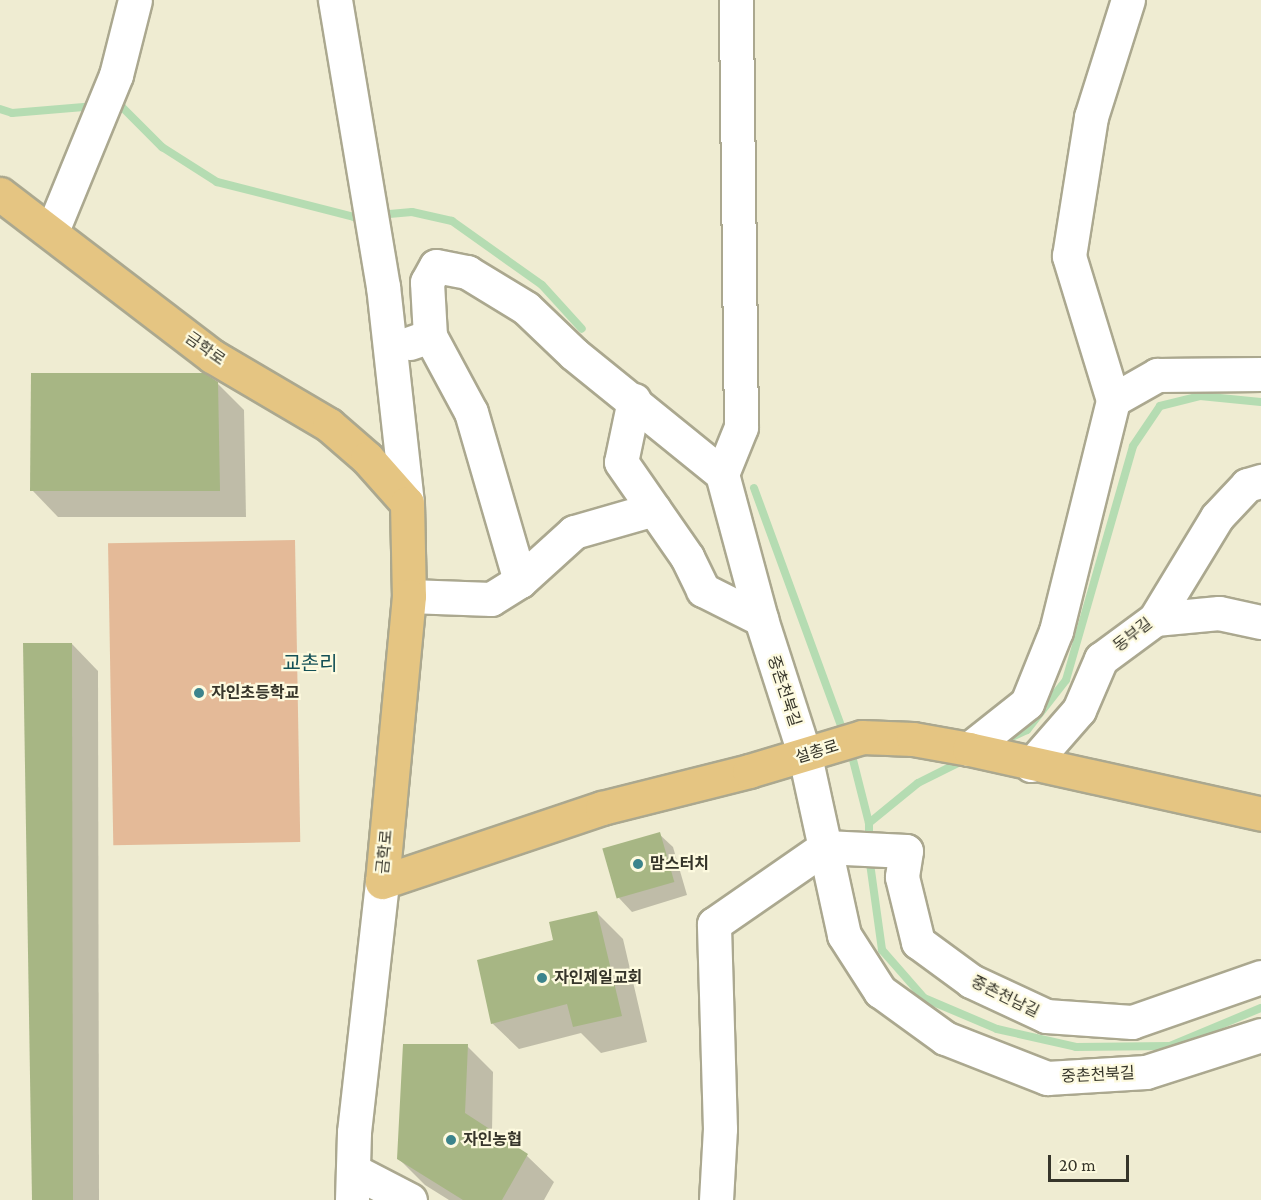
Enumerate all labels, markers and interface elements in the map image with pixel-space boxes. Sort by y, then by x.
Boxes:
street label: 금학로 [181,328,229,370]
street label: 동부길 [1110,614,1156,656]
district label: 교촌리 [282,651,338,675]
street label: 중촌천북길 [763,653,805,729]
place label: 자인초등학교 [211,683,299,703]
marker: 자인초등학교 [192,686,206,700]
street label: 설총로 [793,736,841,768]
street label: 금학로 [374,829,396,875]
place label: 맘스터치 [650,854,709,874]
marker: 맘스터치 [631,857,645,871]
place label: 자인제일교회 [554,968,642,988]
marker: 자인제일교회 [535,971,549,985]
street label: 중촌천남길 [968,972,1042,1022]
street label: 중촌천북길 [1061,1063,1135,1087]
place label: 자인농협 [463,1130,522,1150]
marker: 자인농협 [444,1133,458,1147]
scale bar [1051,1143,1132,1181]
text: 20 m [1059,1155,1096,1175]

